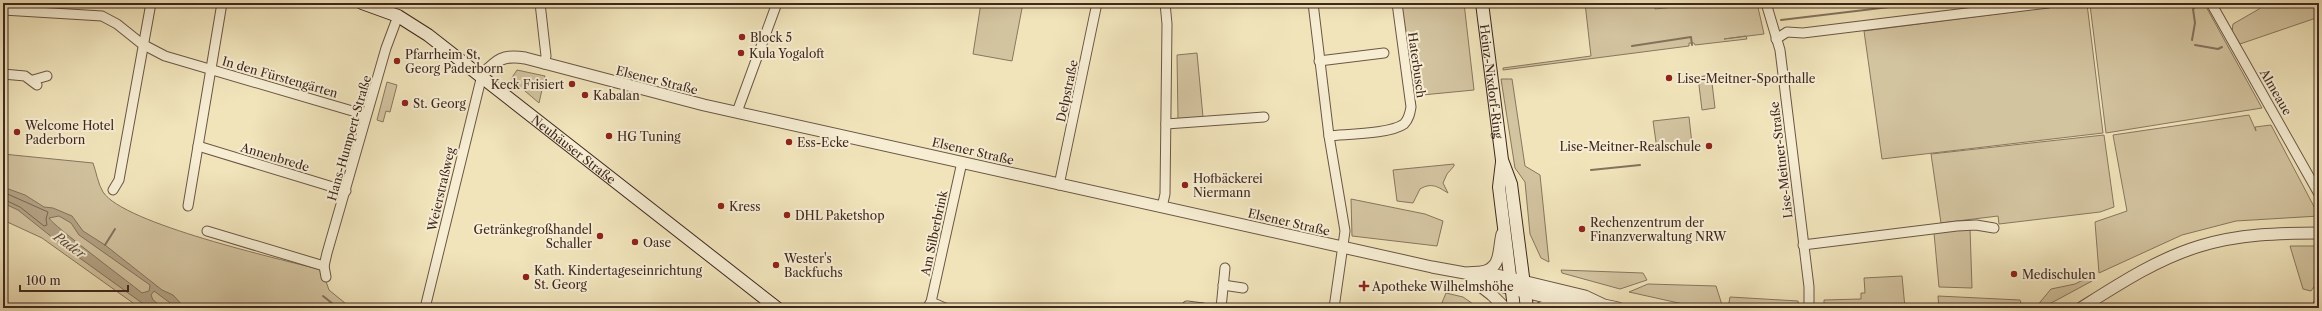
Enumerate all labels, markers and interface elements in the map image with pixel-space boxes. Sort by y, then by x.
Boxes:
street label: Heinz-Nixdorf-Ring [1477,23,1507,140]
place label: Block 5 [750,30,792,45]
street label: Haterbusch [1405,31,1429,99]
marker: Block 5 [737,32,747,42]
place label: Kula Yogaloft [749,46,825,61]
place label: Pfarrheim St, Georg Paderborn [405,47,504,76]
marker: Kula Yogaloft [736,48,746,58]
street label: In den Fürstengärten [220,53,340,101]
marker: Pfarrheim St, Georg Paderborn [392,56,402,66]
street label: Delpstraße [1053,58,1081,123]
street label: Elsener Straße [615,63,700,97]
street label: Almeaue [2256,65,2295,118]
place label: Lise-Meitner-Sporthalle [1677,71,1816,86]
street label: Hans-Humpert-Straße [324,73,374,203]
marker: Lise-Meitner-Sporthalle [1664,73,1674,83]
place label: Keck Frisiert [491,77,565,92]
marker: Keck Frisiert [567,79,577,89]
place label: Kabalan [593,88,640,103]
marker: Kabalan [580,90,590,100]
place label: St. Georg [413,96,467,111]
marker: St. Georg [400,98,410,108]
street label: Lise-Meitner-Straße [1766,101,1796,219]
street label: Neuhäuser Straße [529,112,619,187]
place label: Welcome Hotel Paderborn [24,118,114,147]
marker: Welcome Hotel Paderborn [12,127,22,137]
place label: HG Tuning [617,129,681,144]
marker: HG Tuning [604,131,614,141]
street label: Elsener Straße [930,134,1016,168]
place label: Ess-Ecke [797,135,849,150]
marker: Ess-Ecke [784,137,794,147]
street label: Annenbrede [238,139,311,175]
place label: Lise-Meitner-Realschule [1559,139,1701,154]
marker: Lise-Meitner-Realschule [1704,141,1714,151]
street label: Weierstraßweg [424,145,458,233]
place label: Hofbäckerei Niermann [1193,171,1263,200]
marker: Hofbäckerei Niermann [1180,180,1190,190]
street label: Am Silberbrink [917,188,951,278]
place label: Kress [729,199,760,214]
marker: Kress [716,201,726,211]
street label: Elsener Straße [1246,205,1332,239]
place label: DHL Paketshop [795,208,885,223]
marker: DHL Paketshop [782,210,792,220]
place label: Rechenzentrum der Finanzverwaltung NRW [1590,215,1727,244]
place label: Getränkegroßhandel Schaller [474,222,592,251]
marker: Rechenzentrum der Finanzverwaltung NRW [1577,224,1587,234]
water label: Pader [50,228,90,262]
marker: Getränkegroßhandel Schaller [595,231,605,241]
place label: Oase [643,235,672,250]
marker: Oase [630,237,640,247]
place label: Wester's Backfuchs [783,251,843,280]
marker: Wester's Backfuchs [771,260,781,270]
place label: Kath. Kindertageseinrichtung St. Georg [534,263,703,292]
scale bar [20,267,128,293]
place label: Medischulen [2022,267,2096,282]
marker: Medischulen [2009,269,2019,279]
marker: Kath. Kindertageseinrichtung St. Georg [521,272,531,282]
text: 100 m [26,273,61,288]
place label: Apotheke Wilhelmshöhe [1371,279,1514,294]
marker: Apotheke Wilhelmshöhe [1359,281,1369,291]

